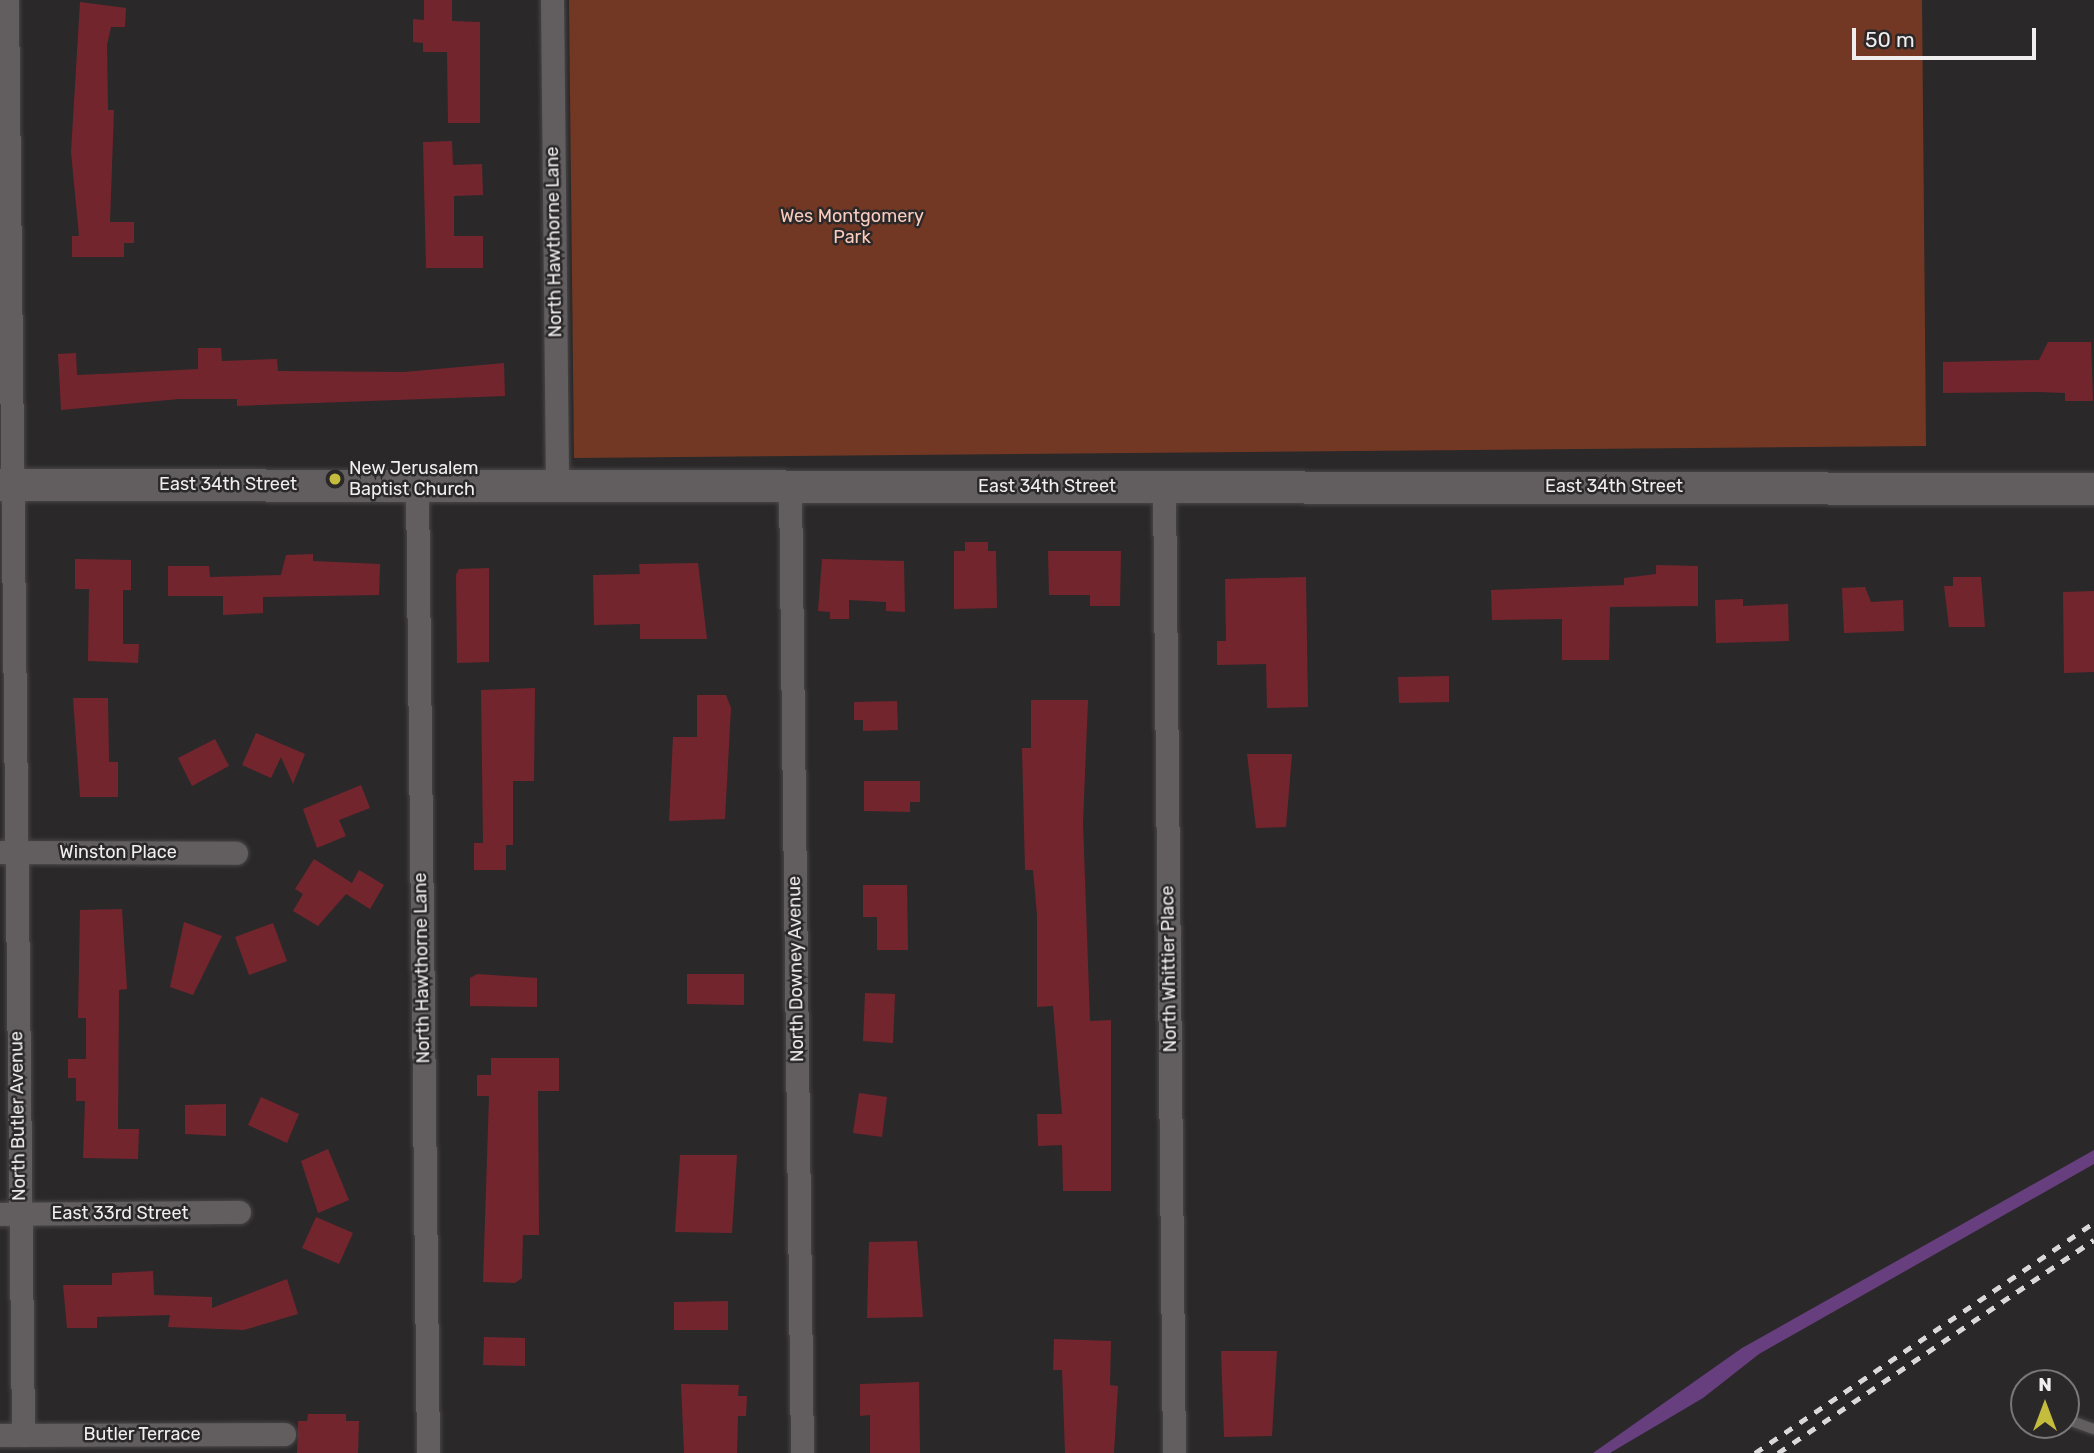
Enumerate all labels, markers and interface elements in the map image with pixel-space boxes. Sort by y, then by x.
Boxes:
scale bar [1856,14,2040,58]
text: 50 m [1865,27,1915,52]
street label: North Hawthorne Lane [542,146,566,338]
park label: Wes Montgomery Park [780,206,924,248]
place label: New Jerusalem Baptist Church [349,458,479,500]
marker: New Jerusalem Baptist Church [327,471,343,487]
street label: East 34th Street [159,473,297,495]
street label: East 34th Street [978,475,1116,497]
street label: East 34th Street [1545,475,1683,497]
street label: Winston Place [59,841,177,863]
street label: North Hawthorne Lane [410,872,434,1064]
street label: North Downey Avenue [784,875,808,1063]
street label: North Whittier Place [1157,885,1181,1053]
street label: North Butler Avenue [6,1030,30,1202]
street label: East 33rd Street [52,1202,188,1224]
north arrow [2010,1369,2080,1439]
text: N [2038,1373,2052,1396]
street label: Butler Terrace [83,1423,201,1445]

